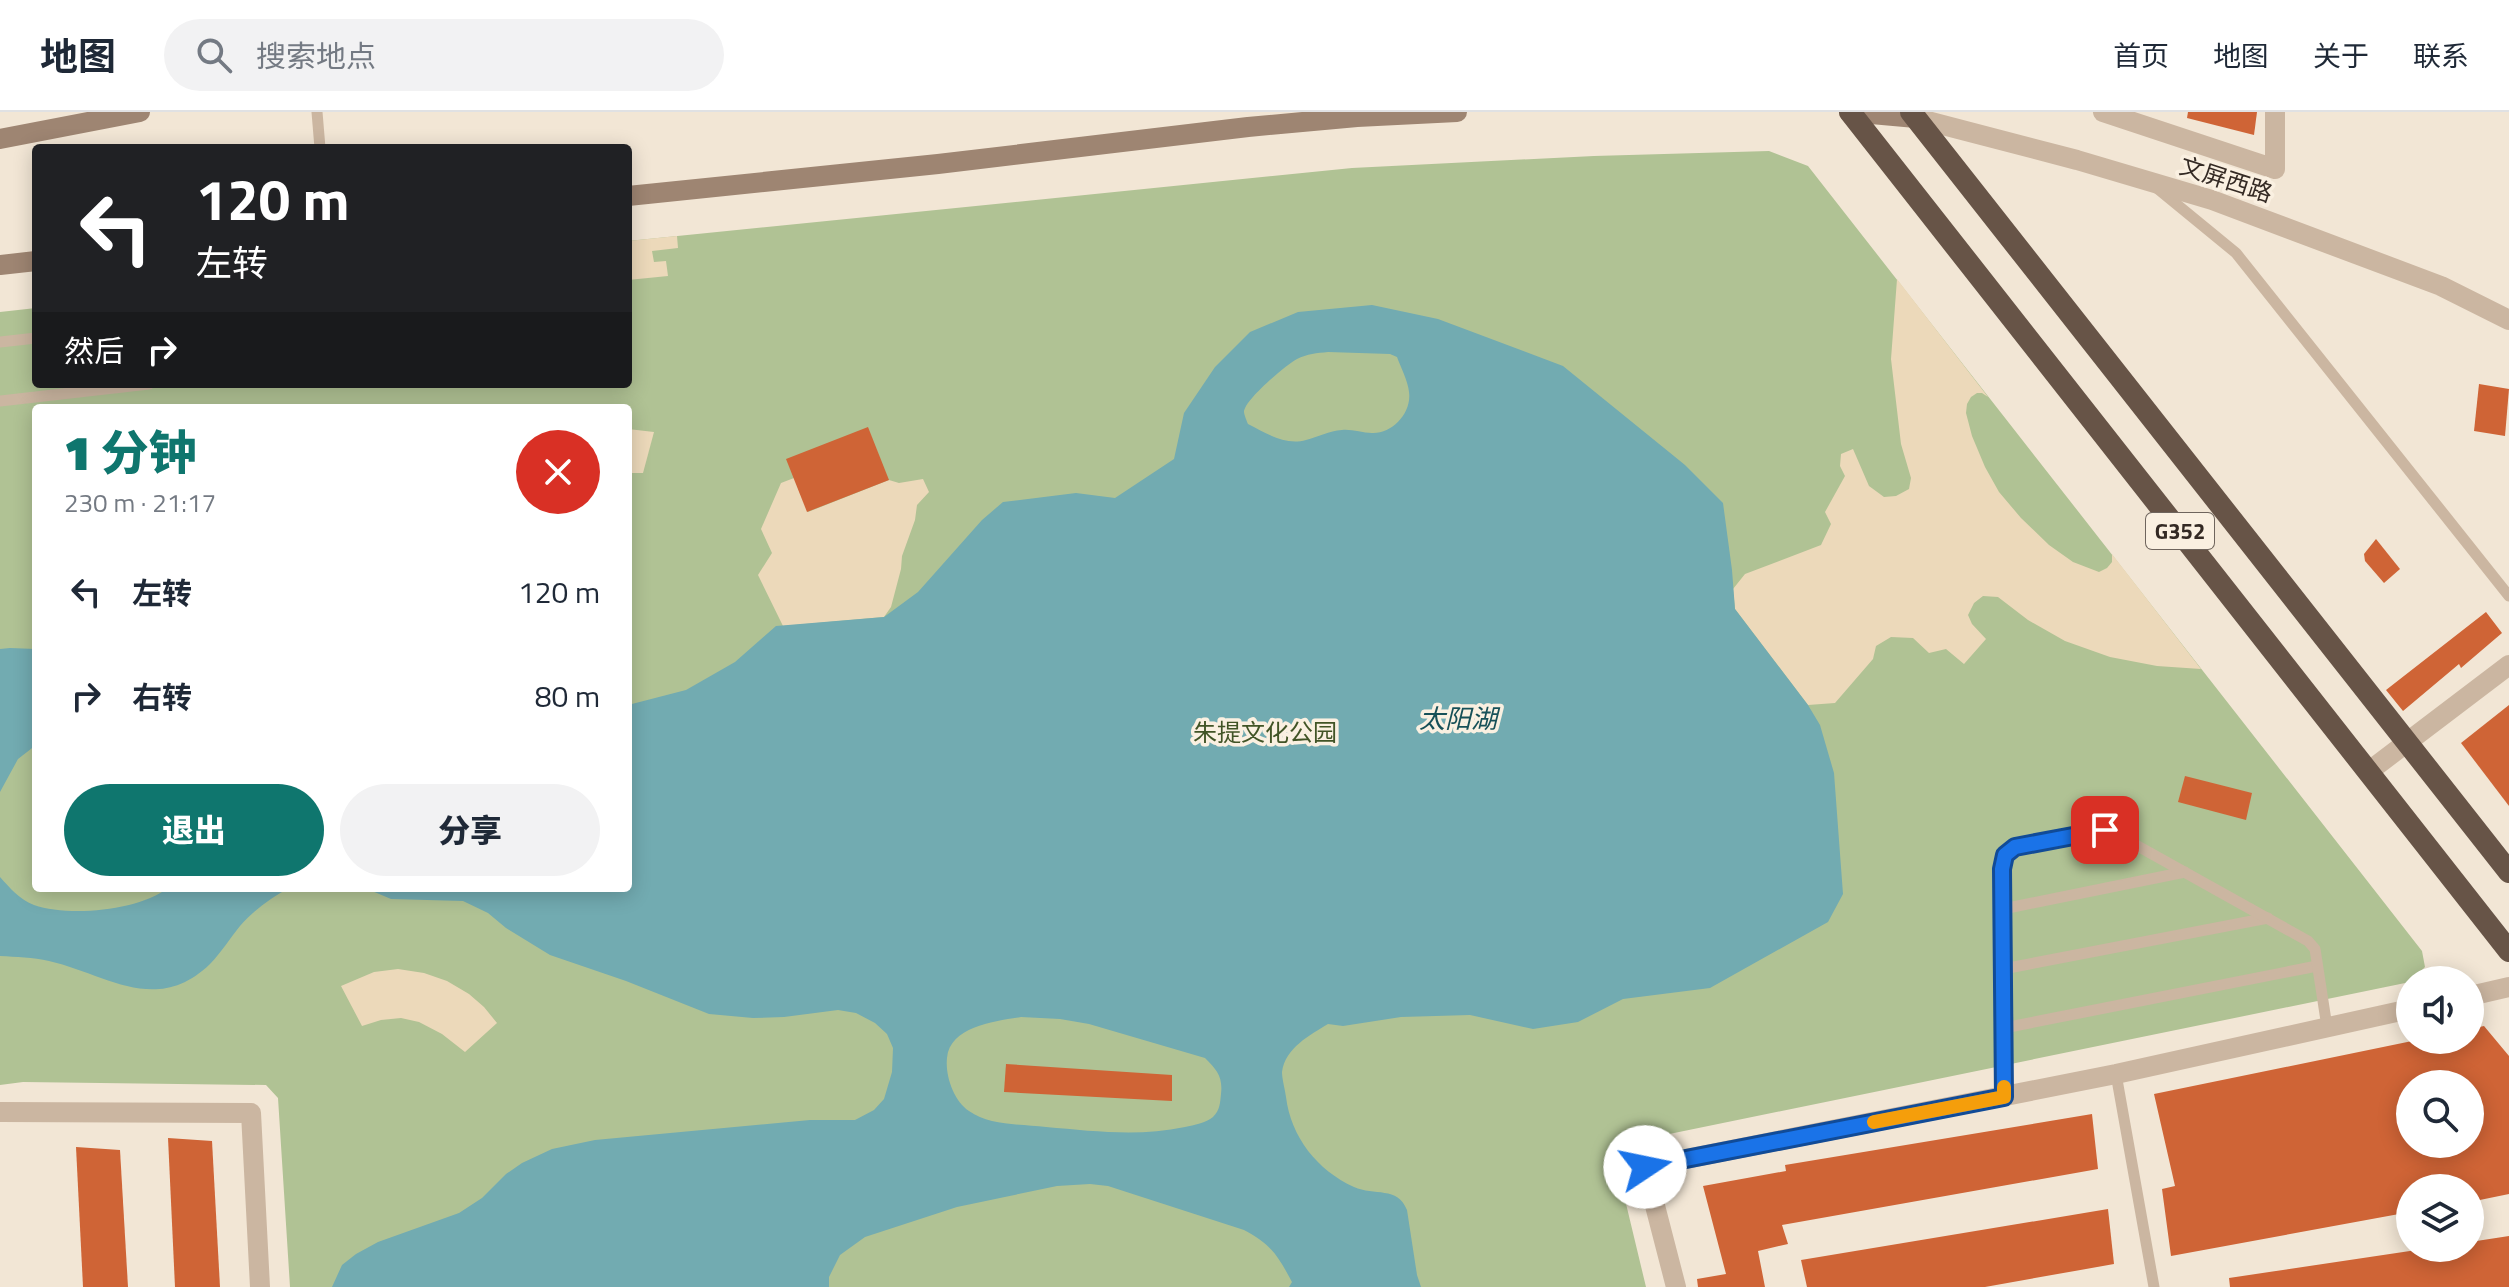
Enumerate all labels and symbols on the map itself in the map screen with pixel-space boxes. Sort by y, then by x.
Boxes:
street label: 文屏西路 [2175,147,2278,211]
road number: G352 [2146,513,2214,549]
water label: 太阳湖 [1419,699,1501,738]
park label: 朱提文化公园 [1193,714,1337,750]
pin [2071,796,2139,864]
position arrow [1603,1125,1687,1209]

